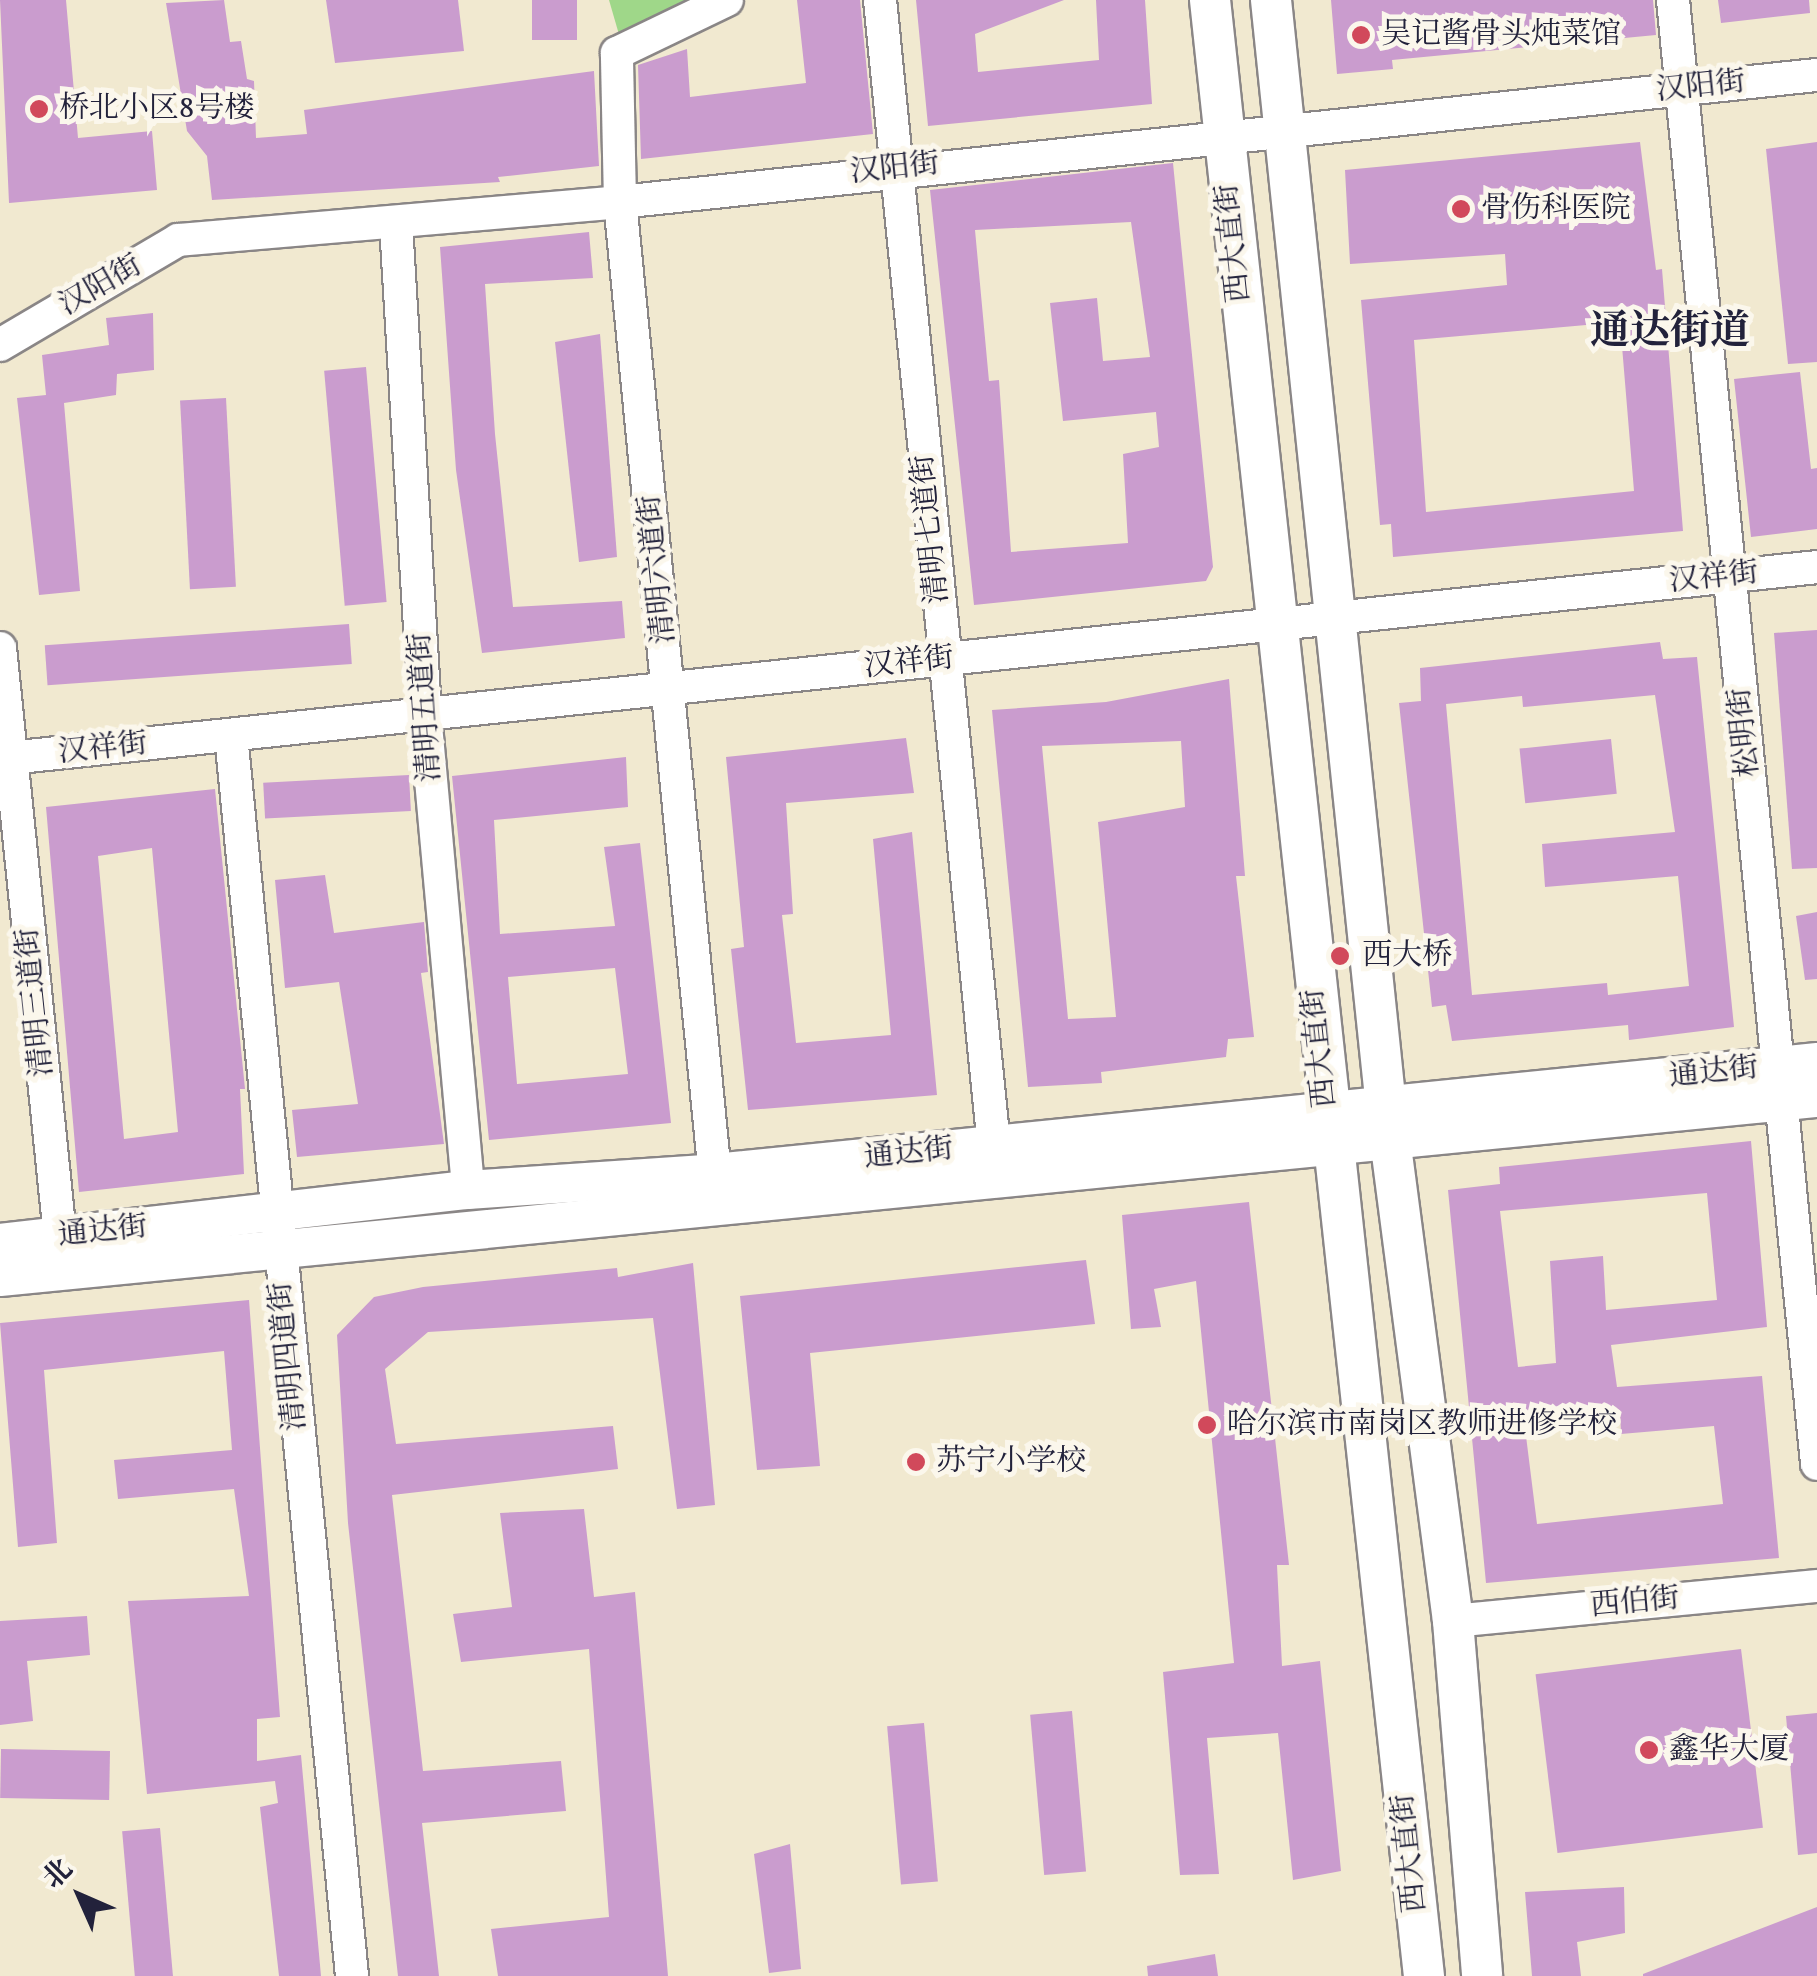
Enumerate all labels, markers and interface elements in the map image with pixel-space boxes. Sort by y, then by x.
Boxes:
place label: 吴记酱骨头炖菜馆 [1381,17,1621,53]
marker: 吴记酱骨头炖菜馆 [1350,24,1372,46]
street label: 汉阳街 [1654,64,1748,110]
place label: 桥北小区8号楼 [59,91,254,127]
marker: 桥北小区8号楼 [28,98,50,120]
street label: 汉阳街 [848,146,942,192]
street label: 西大直街 [1210,181,1258,305]
place label: 骨伤科医院 [1481,191,1631,227]
marker: 骨伤科医院 [1450,198,1472,220]
street label: 汉阳街 [53,248,149,324]
district label: 通达街道 [1590,309,1750,357]
street label: 清明七道街 [905,453,957,605]
street label: 清明六道街 [632,493,684,645]
street label: 汉祥街 [1667,555,1761,601]
street label: 清明五道街 [403,631,449,783]
street label: 汉祥街 [862,640,956,686]
street label: 松明街 [1722,685,1768,779]
street label: 汉祥街 [56,726,150,772]
street label: 清明三道街 [10,926,62,1078]
place label: 西大桥 [1362,938,1452,974]
marker: 西大桥 [1327,943,1353,969]
street label: 西大直街 [1296,986,1344,1110]
street label: 通达街 [1667,1050,1761,1096]
street label: 通达街 [862,1131,956,1177]
street label: 通达街 [56,1209,150,1255]
street label: 清明四道街 [263,1280,315,1432]
place label: 哈尔滨市南岗区教师进修学校 [1227,1407,1617,1443]
marker: 哈尔滨市南岗区教师进修学校 [1196,1414,1218,1436]
place label: 苏宁小学校 [936,1444,1086,1480]
marker: 苏宁小学校 [905,1451,927,1473]
street label: 西伯街 [1589,1581,1681,1625]
place label: 鑫华大厦 [1669,1732,1789,1768]
marker: 鑫华大厦 [1638,1739,1660,1761]
street label: 西大直街 [1386,1791,1434,1915]
north arrow [30,1846,130,1946]
text: 北 [35,1851,82,1898]

